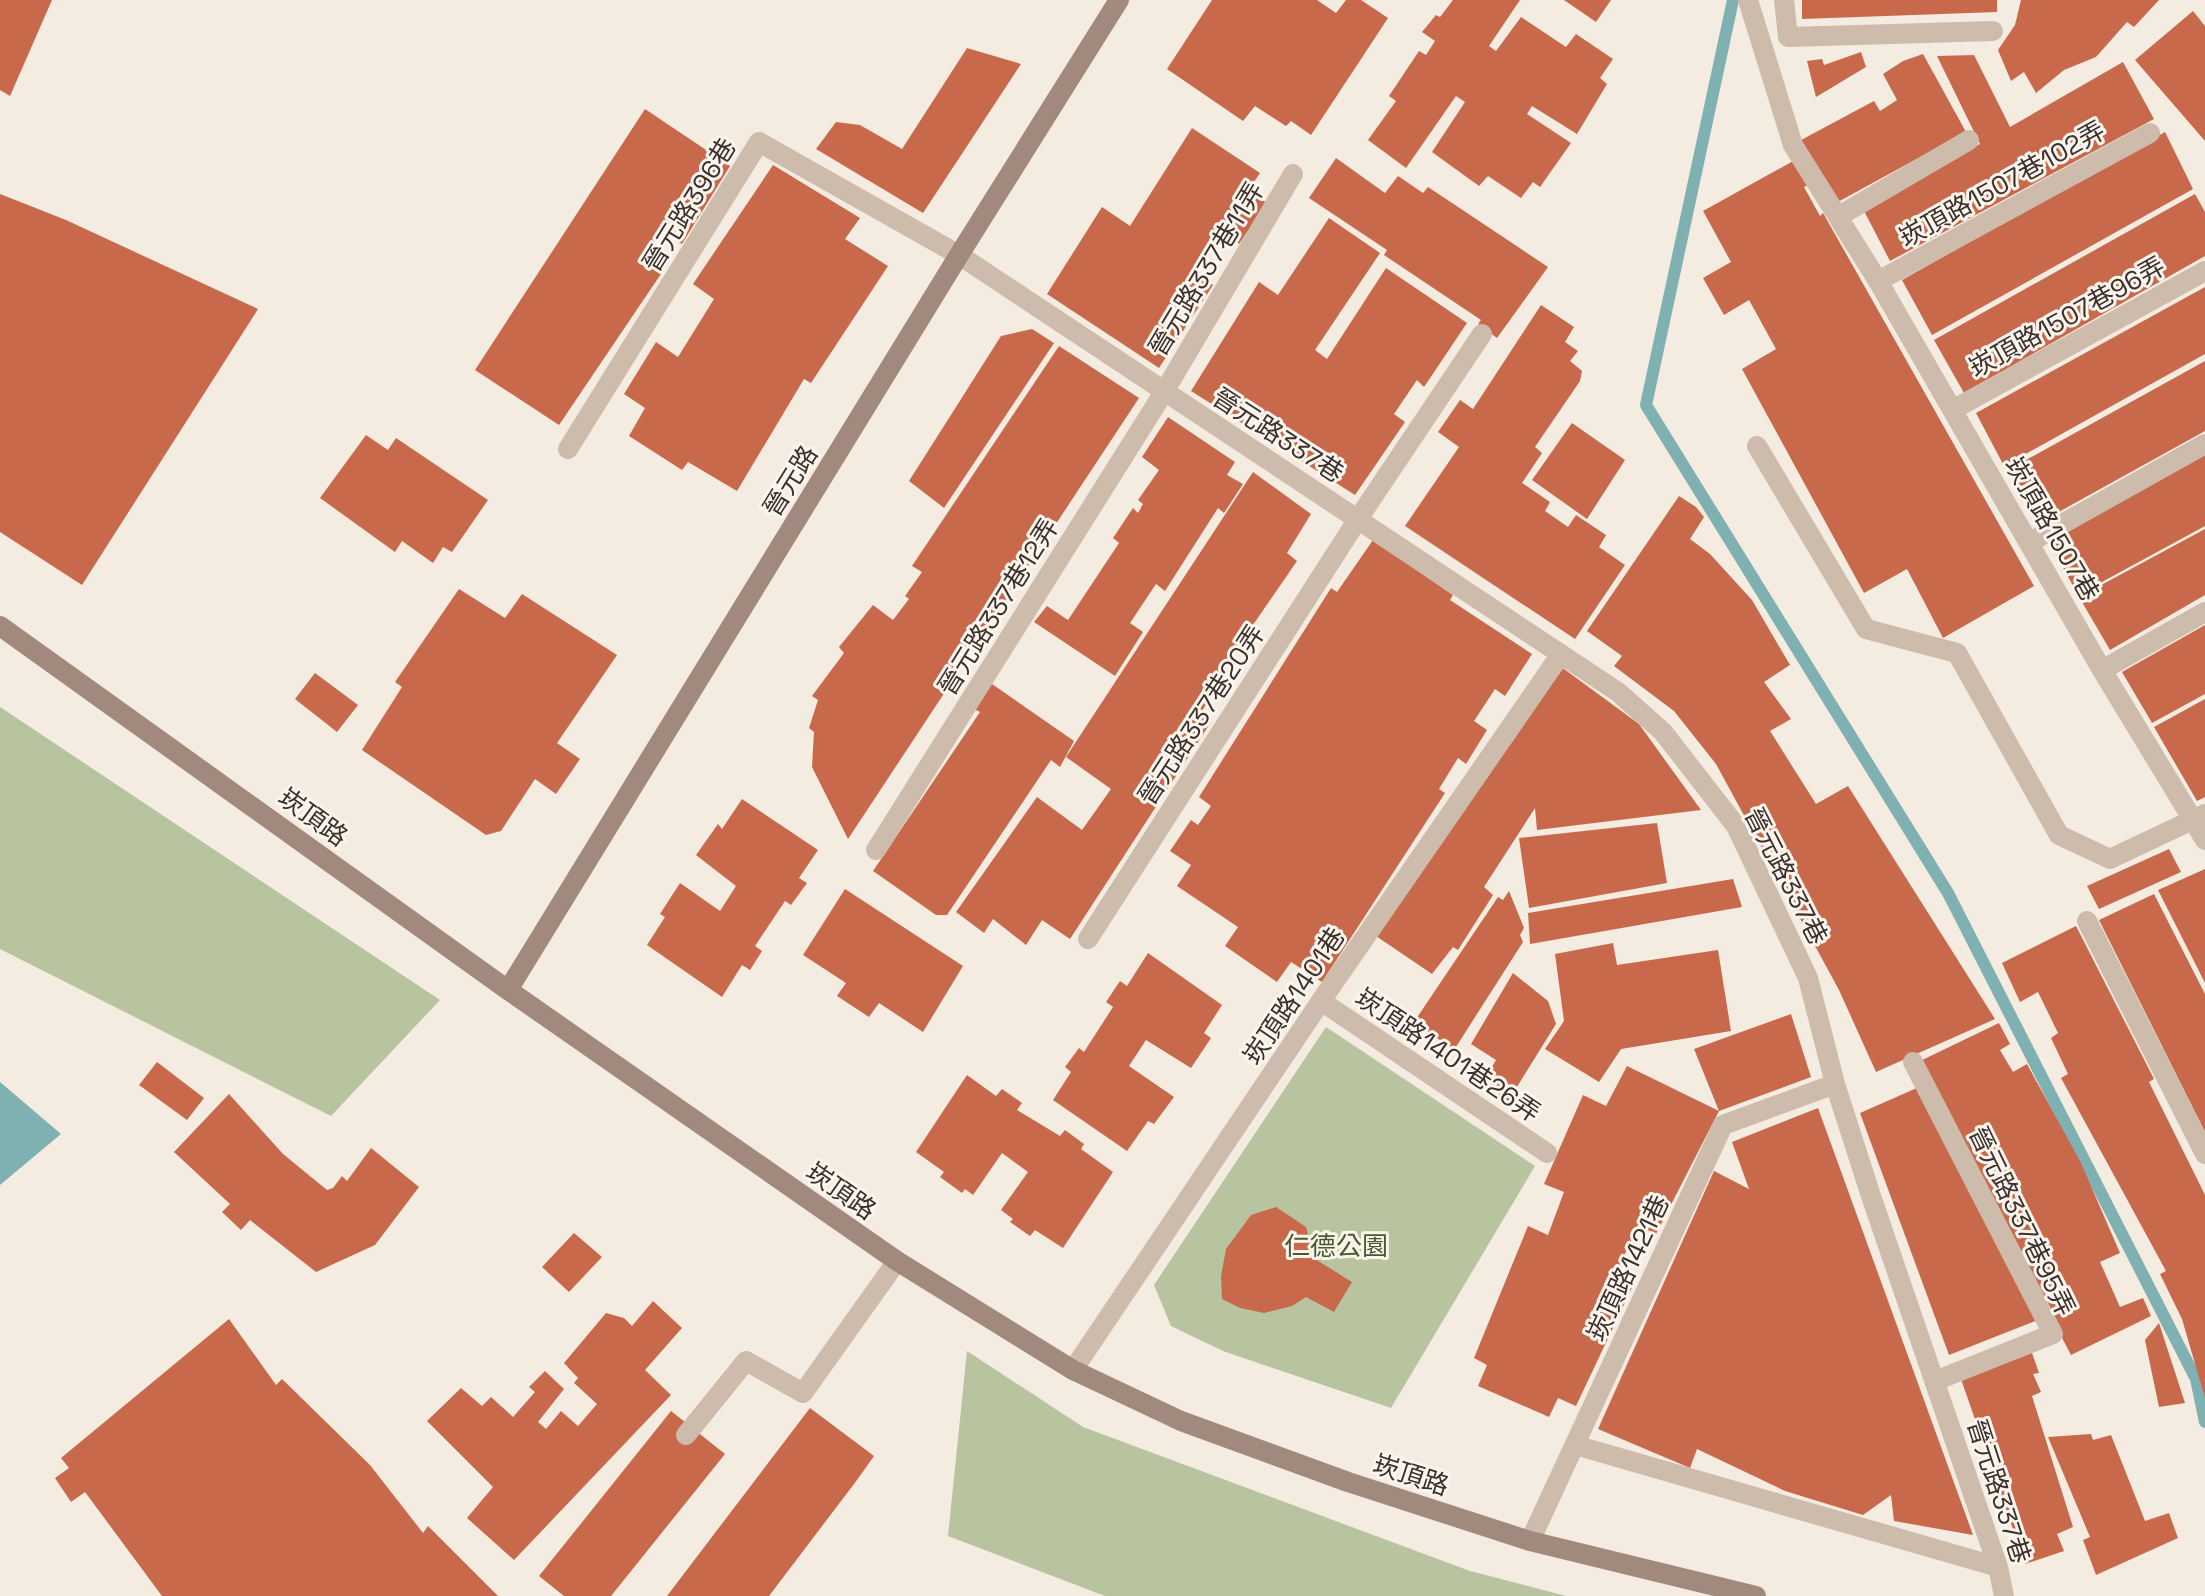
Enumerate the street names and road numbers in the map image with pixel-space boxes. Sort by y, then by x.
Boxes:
street label: 崁頂路1507巷102弄 [1893,113,2111,255]
street label: 晉元路396巷 [634,132,744,278]
street label: 晉元路337巷11弄 [1140,175,1272,363]
street label: 崁頂路1507巷96弄 [1963,249,2171,385]
street label: 晉元路337巷 [1206,380,1350,490]
street label: 晉元路 [755,439,825,523]
street label: 崁頂路1507巷 [1997,451,2107,607]
street label: 晉元路337巷12弄 [930,512,1066,702]
street label: 晉元路337巷20弄 [1130,618,1272,812]
street label: 崁頂路 [271,780,355,854]
street label: 晉元路337巷 [1737,801,1835,951]
street label: 崁頂路1401巷 [1236,921,1352,1071]
street label: 崁頂路1401巷26弄 [1349,980,1547,1130]
street label: 晉元路337巷95弄 [1961,1120,2083,1322]
street label: 崁頂路 [799,1155,883,1227]
street label: 崁頂路1421巷 [1579,1189,1677,1347]
street label: 晉元路337巷 [1960,1414,2038,1568]
street label: 崁頂路 [1369,1447,1453,1503]

